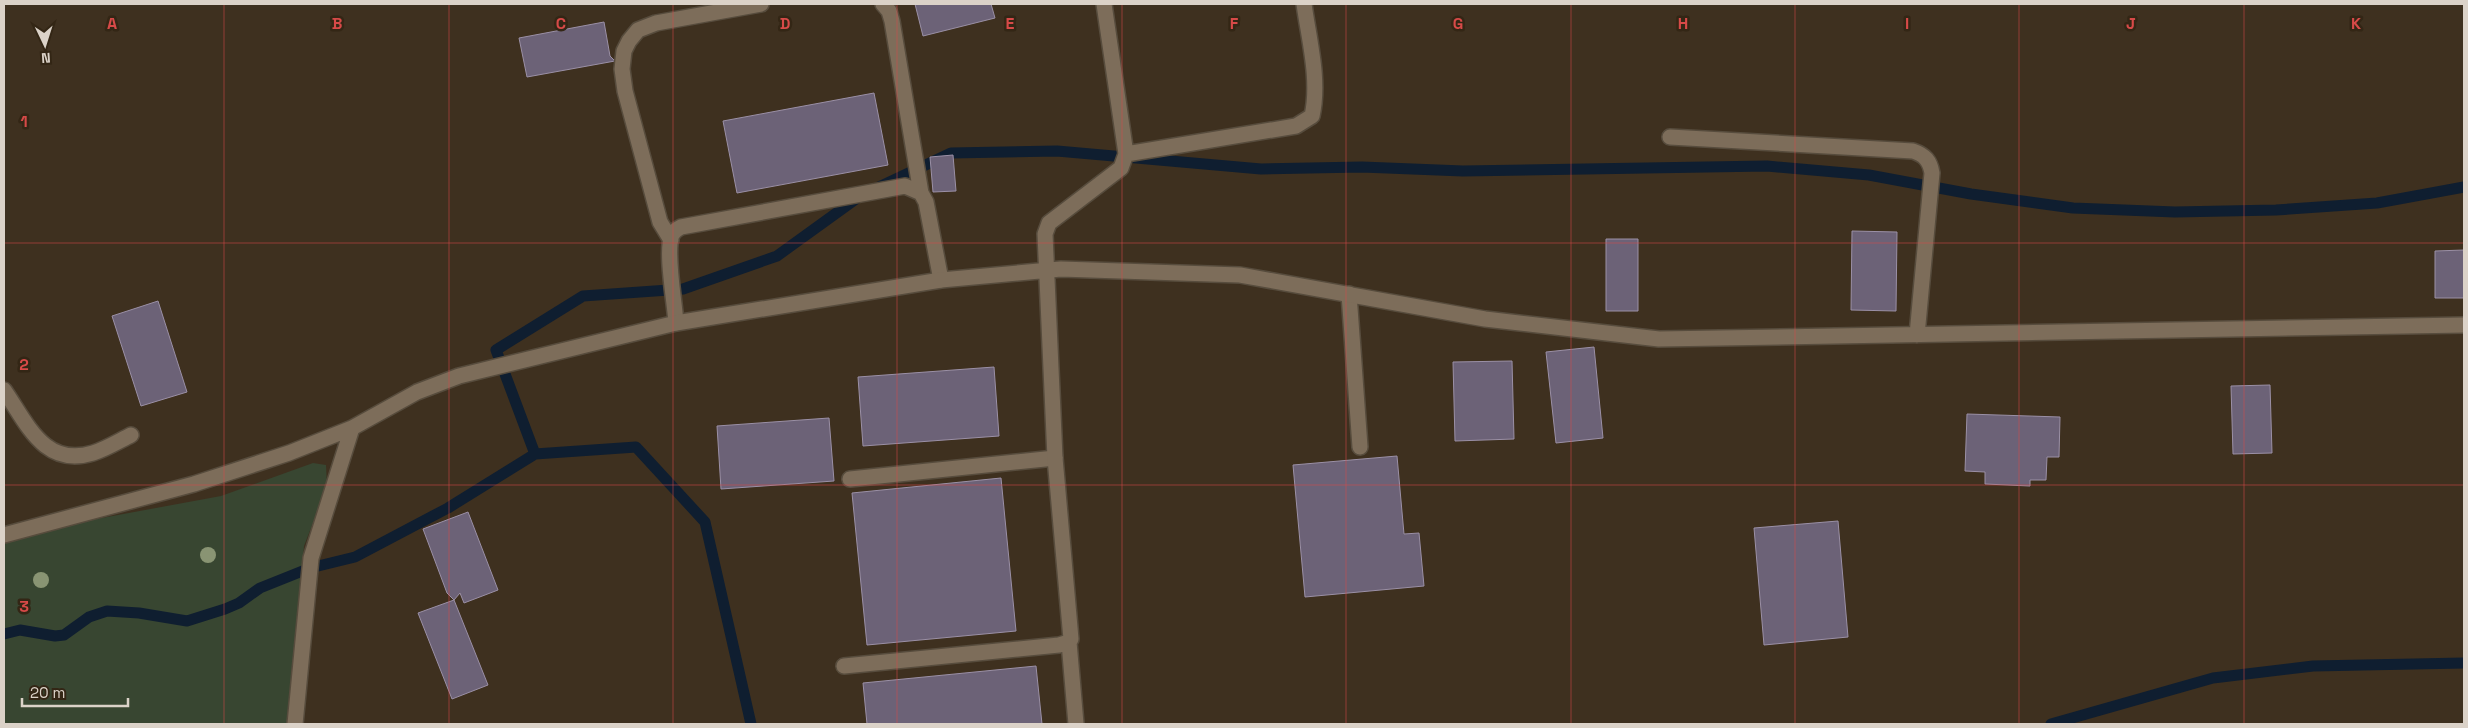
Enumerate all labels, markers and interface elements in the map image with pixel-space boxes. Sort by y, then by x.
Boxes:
text: A [107,13,117,34]
text: B [332,13,342,34]
text: C [556,13,566,34]
text: D [780,13,790,34]
text: E [1006,13,1015,34]
text: F [1230,13,1239,34]
text: G [1453,13,1463,34]
text: H [1678,13,1688,34]
text: I [1905,13,1909,34]
text: J [2126,13,2136,34]
text: K [2351,13,2361,34]
north arrow [20,20,70,70]
text: N [41,49,51,67]
text: 1 [20,111,28,132]
text: 2 [19,354,29,375]
text: 3 [19,596,29,617]
scale bar [22,676,129,708]
text: 20 m [30,683,65,702]

